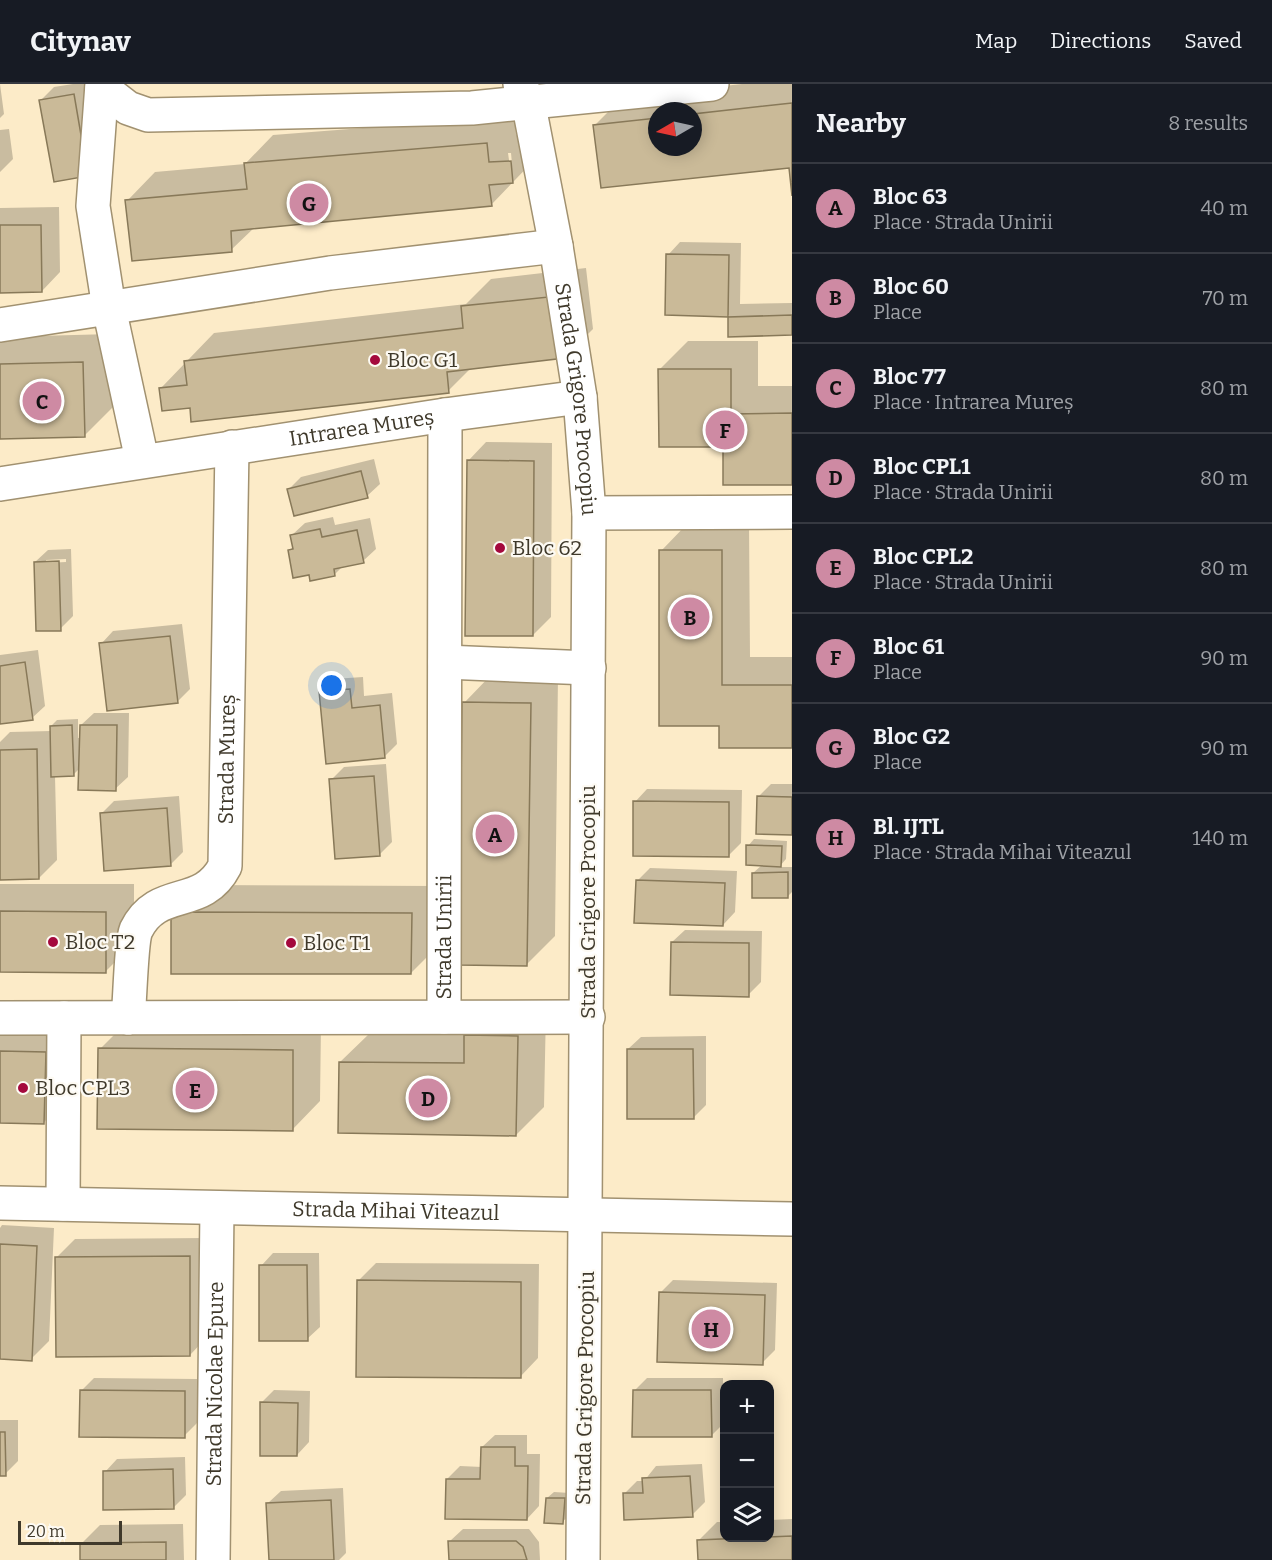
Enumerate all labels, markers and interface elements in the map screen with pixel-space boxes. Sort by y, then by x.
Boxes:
text: Citynav [30,25,131,58]
text: Map [975,28,1017,54]
text: Directions [1050,28,1151,54]
text: Saved [1184,28,1242,54]
north arrow [648,102,702,156]
text: Nearby [816,108,906,139]
text: 8 results [1168,111,1248,135]
pin: G [290,180,328,226]
text: Bloc 63 [873,183,947,210]
text: A [828,196,843,220]
text: 40 m [1200,196,1248,220]
text: Place · Strada Unirii [873,210,1053,234]
text: Bloc 60 [873,273,949,300]
street label: Strada Grigore Procopiu [549,281,602,516]
text: B [829,286,842,310]
text: 70 m [1202,286,1248,310]
text: Place [873,300,922,324]
place label: Bloc G1 [387,347,458,373]
marker: Bloc G1 [368,353,382,367]
text: Bloc 77 [873,363,946,390]
text: C [829,376,842,400]
text: 80 m [1200,376,1248,400]
pin: C [22,378,62,424]
text: Place · Intrarea Mureș [873,390,1074,414]
street label: Intrarea Mureș [287,404,436,452]
pin: F [706,408,744,452]
text: Bloc CPL1 [873,453,971,480]
text: D [828,466,843,490]
text: 80 m [1200,466,1248,490]
text: Place · Strada Unirii [873,480,1053,504]
place label: Bloc 62 [512,535,582,561]
marker: Bloc 62 [493,541,507,555]
text: Bloc CPL2 [873,543,973,570]
text: E [829,556,842,580]
text: 80 m [1200,556,1248,580]
text: Place · Strada Unirii [873,570,1053,594]
pin: B [670,594,710,640]
text: Bloc 61 [873,633,944,660]
text: F [830,646,841,670]
text: 90 m [1200,646,1248,670]
text: Place [873,660,922,684]
your location [317,671,346,700]
street label: Strada Mureș [213,694,241,825]
text: Bloc G2 [873,723,950,750]
text: G [828,736,843,760]
text: 90 m [1200,736,1248,760]
text: Place [873,750,922,774]
street label: Strada Grigore Procopiu [575,785,601,1019]
pin: A [476,812,514,856]
text: Bl. IJTL [873,813,944,840]
text: H [828,826,843,850]
text: 140 m [1192,826,1248,850]
text: Place · Strada Mihai Viteazul [873,840,1131,864]
street label: Strada Unirii [431,875,457,999]
place label: Bloc T2 [65,929,135,955]
place label: Bloc T1 [303,930,371,956]
marker: Bloc T2 [46,935,60,949]
marker: Bloc T1 [284,936,298,950]
pin: E [176,1068,214,1112]
place label: Bloc CPL3 [35,1075,131,1101]
pin: D [408,1076,448,1120]
marker: Bloc CPL3 [16,1081,30,1095]
street label: Strada Mihai Viteazul [292,1196,500,1226]
street label: Strada Grigore Procopiu [570,1271,600,1505]
street label: Strada Nicolae Epure [201,1281,229,1487]
pin: H [692,1306,730,1352]
map controls [720,1380,774,1542]
button: + [720,1380,774,1434]
button: − [720,1434,774,1488]
button: layers [720,1488,774,1542]
scale bar [18,1518,122,1546]
text: 20 m [27,1522,64,1541]

